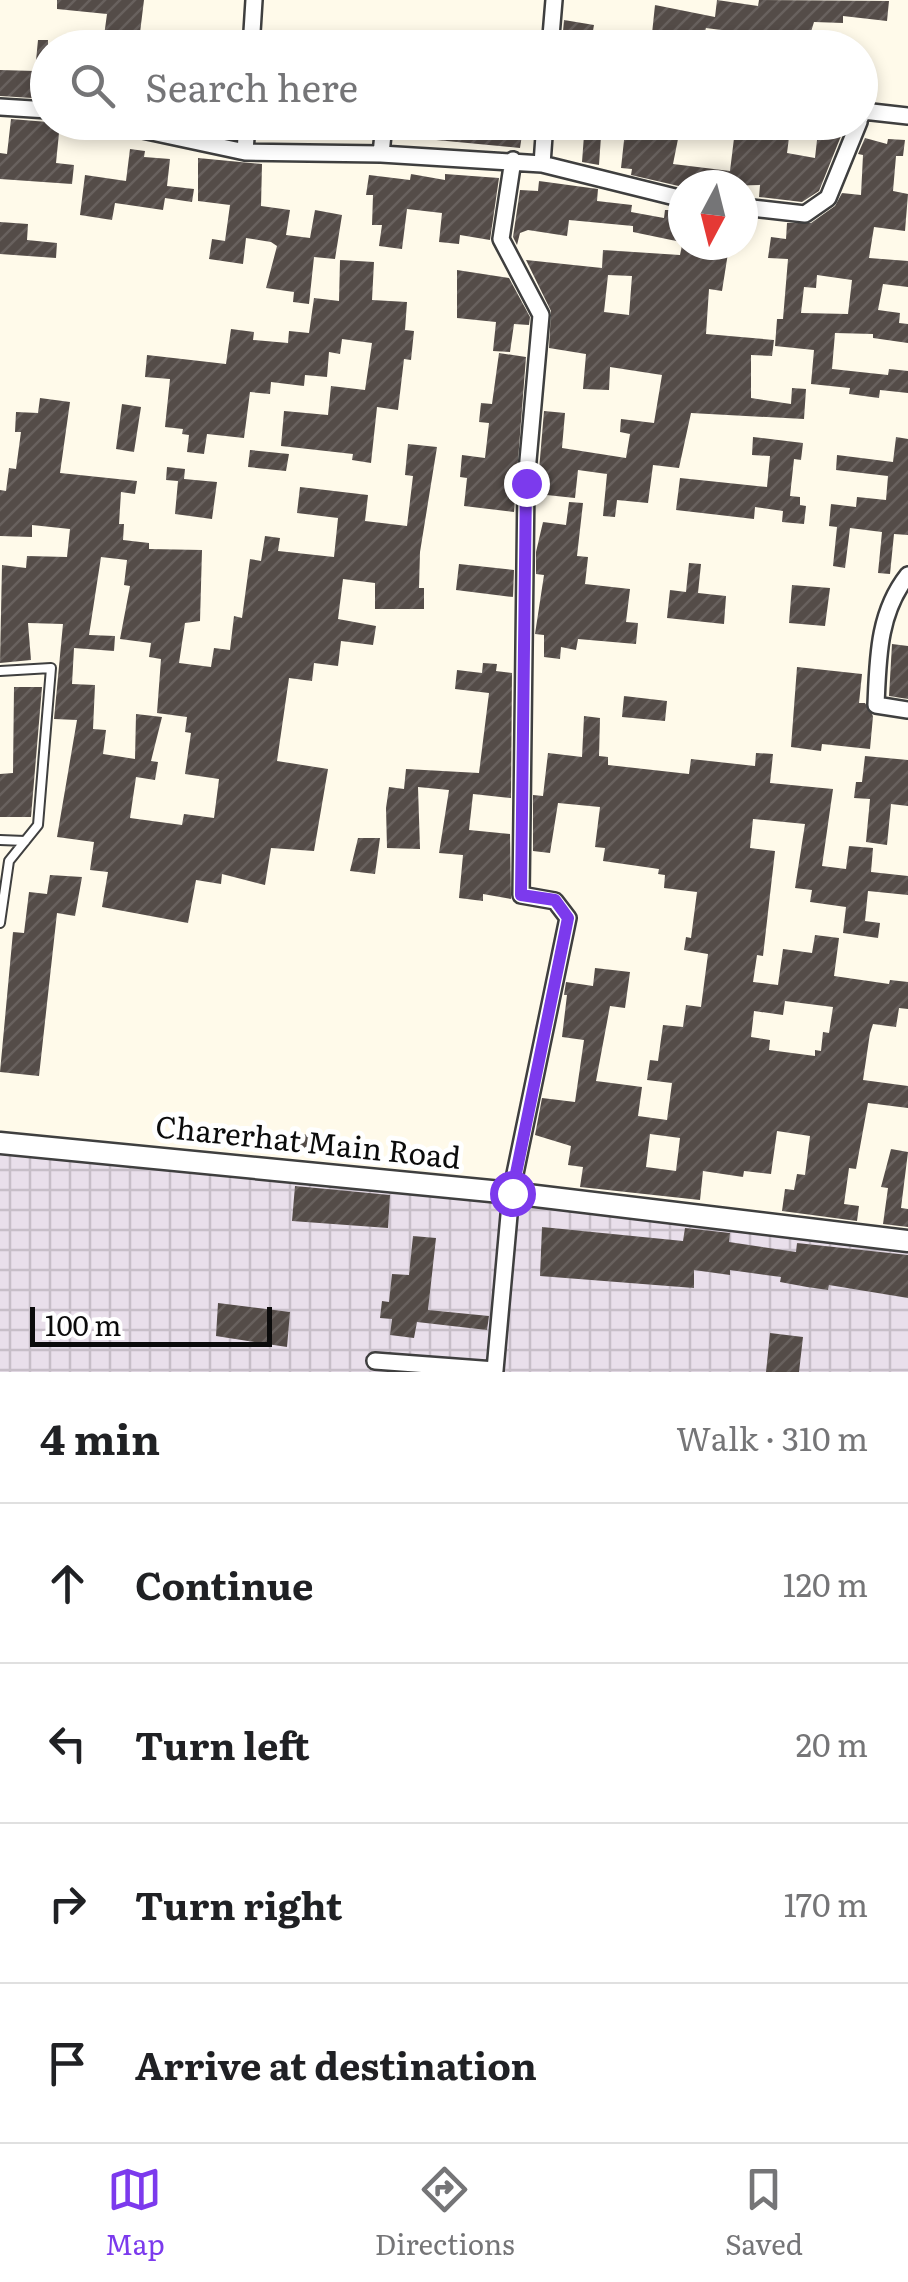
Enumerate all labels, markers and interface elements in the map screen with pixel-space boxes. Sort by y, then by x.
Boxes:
search box [30,30,878,140]
text: Search here [145,57,358,114]
icon: search [65,58,120,113]
north arrow [668,170,758,260]
route end [504,461,550,507]
street label: Charerhat Main Road [154,1102,463,1178]
route start [490,1171,536,1217]
scale bar [30,1302,272,1346]
text: 100 m [45,1303,122,1345]
text: 4 min [40,1406,160,1468]
text: Walk · 310 m [676,1413,868,1461]
text: Continue [135,1555,313,1612]
icon: ahead [40,1556,95,1611]
text: 120 m [783,1559,868,1607]
text: Turn left [135,1715,310,1772]
icon: left [40,1716,95,1771]
text: 20 m [796,1719,868,1767]
text: Turn right [135,1875,342,1932]
icon: right [40,1876,95,1931]
text: 170 m [784,1879,868,1927]
text: Arrive at destination [135,2035,537,2092]
icon: arrive [40,2036,95,2091]
tab: Map [105,2162,165,2264]
tab: Directions [375,2162,515,2264]
tab: Saved [725,2162,803,2264]

